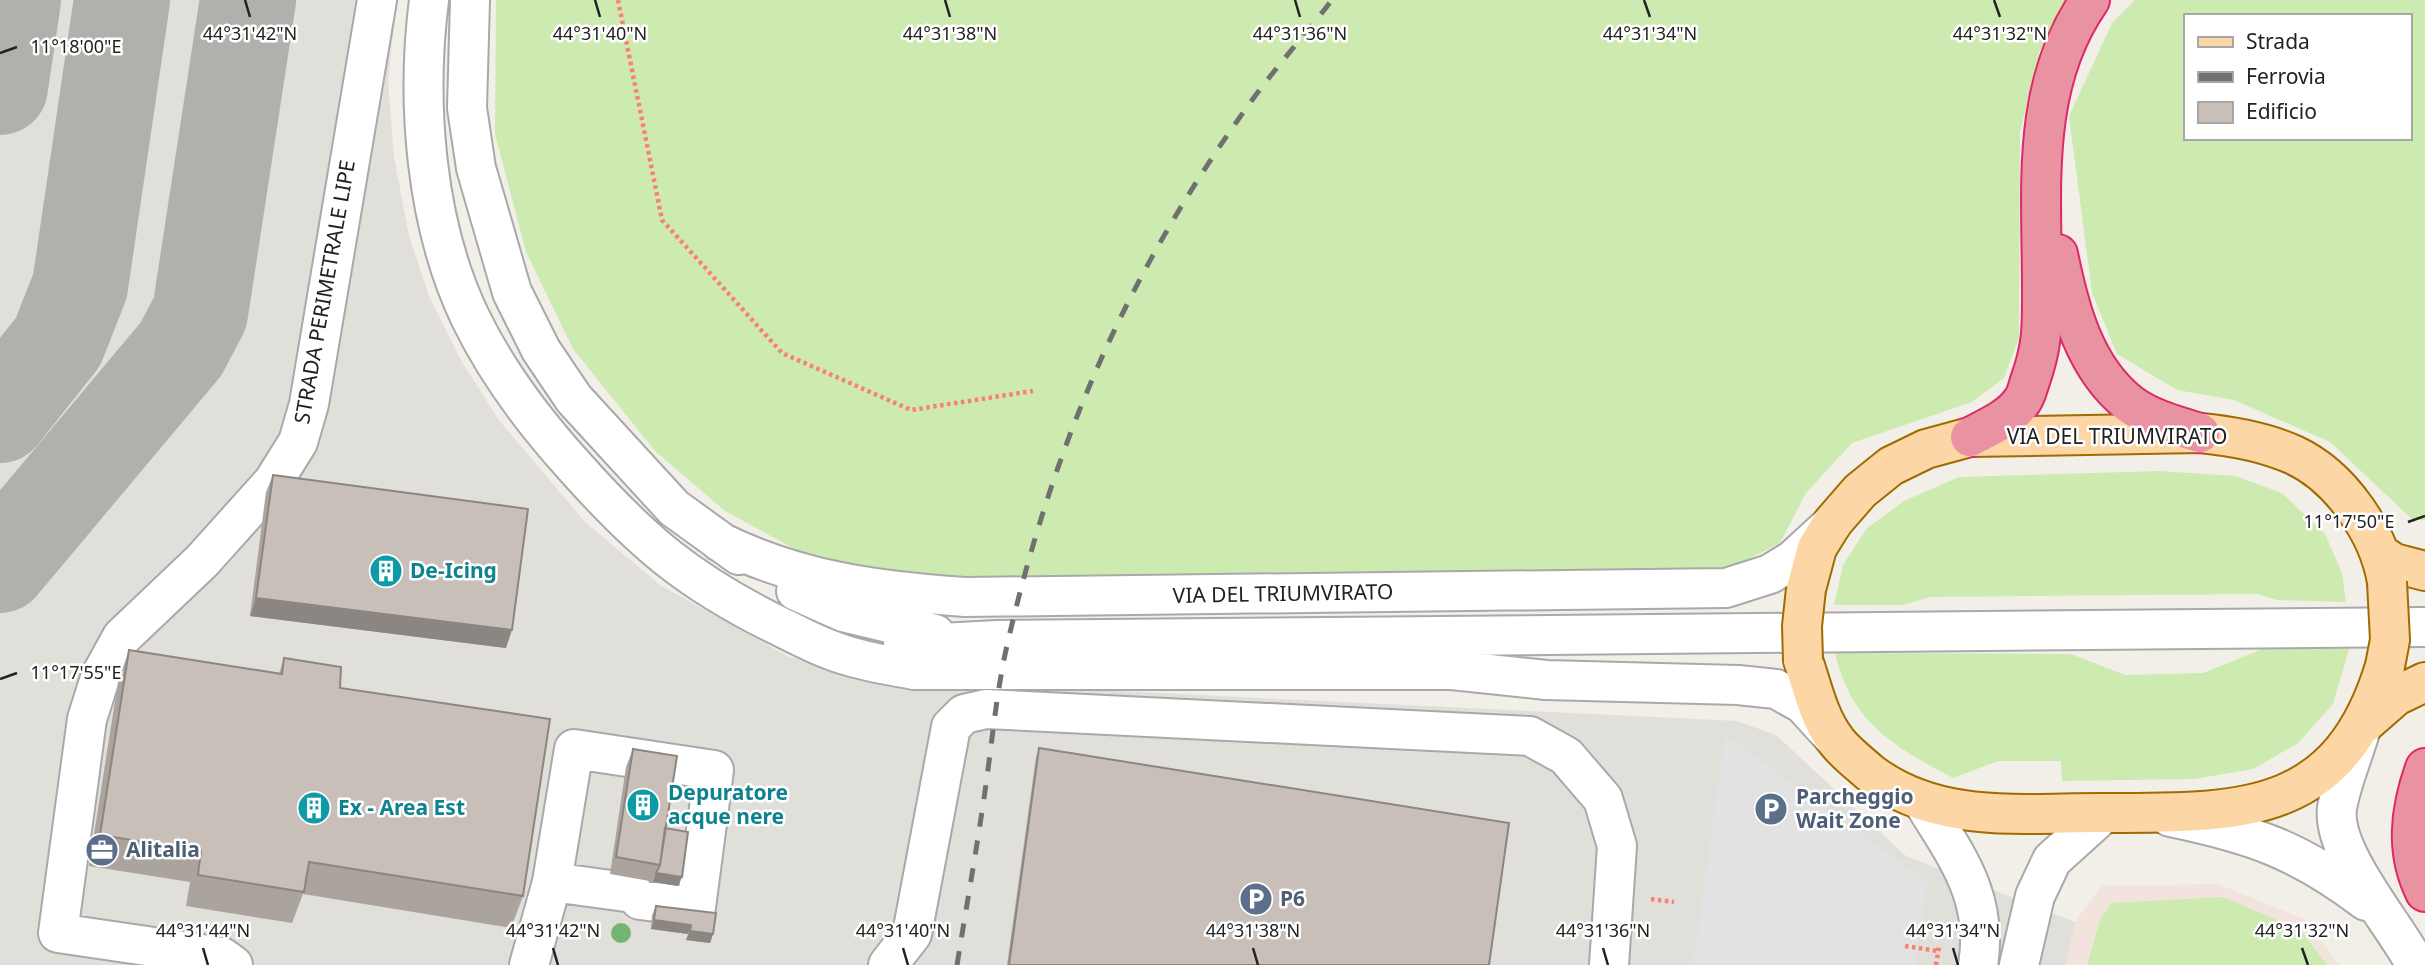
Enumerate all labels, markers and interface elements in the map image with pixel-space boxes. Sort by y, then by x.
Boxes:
legend [2184,14,2411,140]
text: 44°31'42"N [203,21,297,45]
text: 44°31'40"N [553,21,647,45]
text: 44°31'38"N [903,21,997,45]
text: 44°31'36"N [1253,21,1347,45]
text: 44°31'34"N [1603,21,1697,45]
text: 44°31'32"N [1953,21,2047,45]
text: Strada [2246,27,2310,55]
text: 11°18'00"E [31,34,121,58]
text: Ferrovia [2246,62,2326,90]
text: Edificio [2246,97,2317,125]
street label: STRADA PERIMETRALE LIPE [287,158,361,426]
street label: VIA DEL TRIUMVIRATO [2007,422,2227,450]
text: 11°17'50"E [2304,509,2394,533]
building icon: De-Icing [367,552,405,590]
place label: De-Icing [410,556,497,584]
street label: VIA DEL TRIUMVIRATO [1172,577,1394,609]
text: 11°17'55"E [31,660,121,684]
place label: Depuratore acque nere [668,778,788,830]
place label: Parcheggio Wait Zone [1796,782,1914,834]
building icon: Depuratore acque nere [624,786,662,824]
building icon: Ex - Area Est [295,789,333,827]
parking icon: Parcheggio Wait Zone [1752,790,1790,828]
place label: Ex - Area Est [338,793,465,821]
office icon: Alitalia [83,831,121,869]
place label: Alitalia [126,835,200,863]
parking icon: P6 [1237,880,1275,918]
place label: P6 [1280,884,1305,912]
text: 44°31'44"N [156,918,250,942]
text: 44°31'42"N [506,918,600,942]
text: 44°31'40"N [856,918,950,942]
text: 44°31'38"N [1206,918,1300,942]
text: 44°31'36"N [1556,918,1650,942]
text: 44°31'34"N [1906,918,2000,942]
text: 44°31'32"N [2255,918,2349,942]

